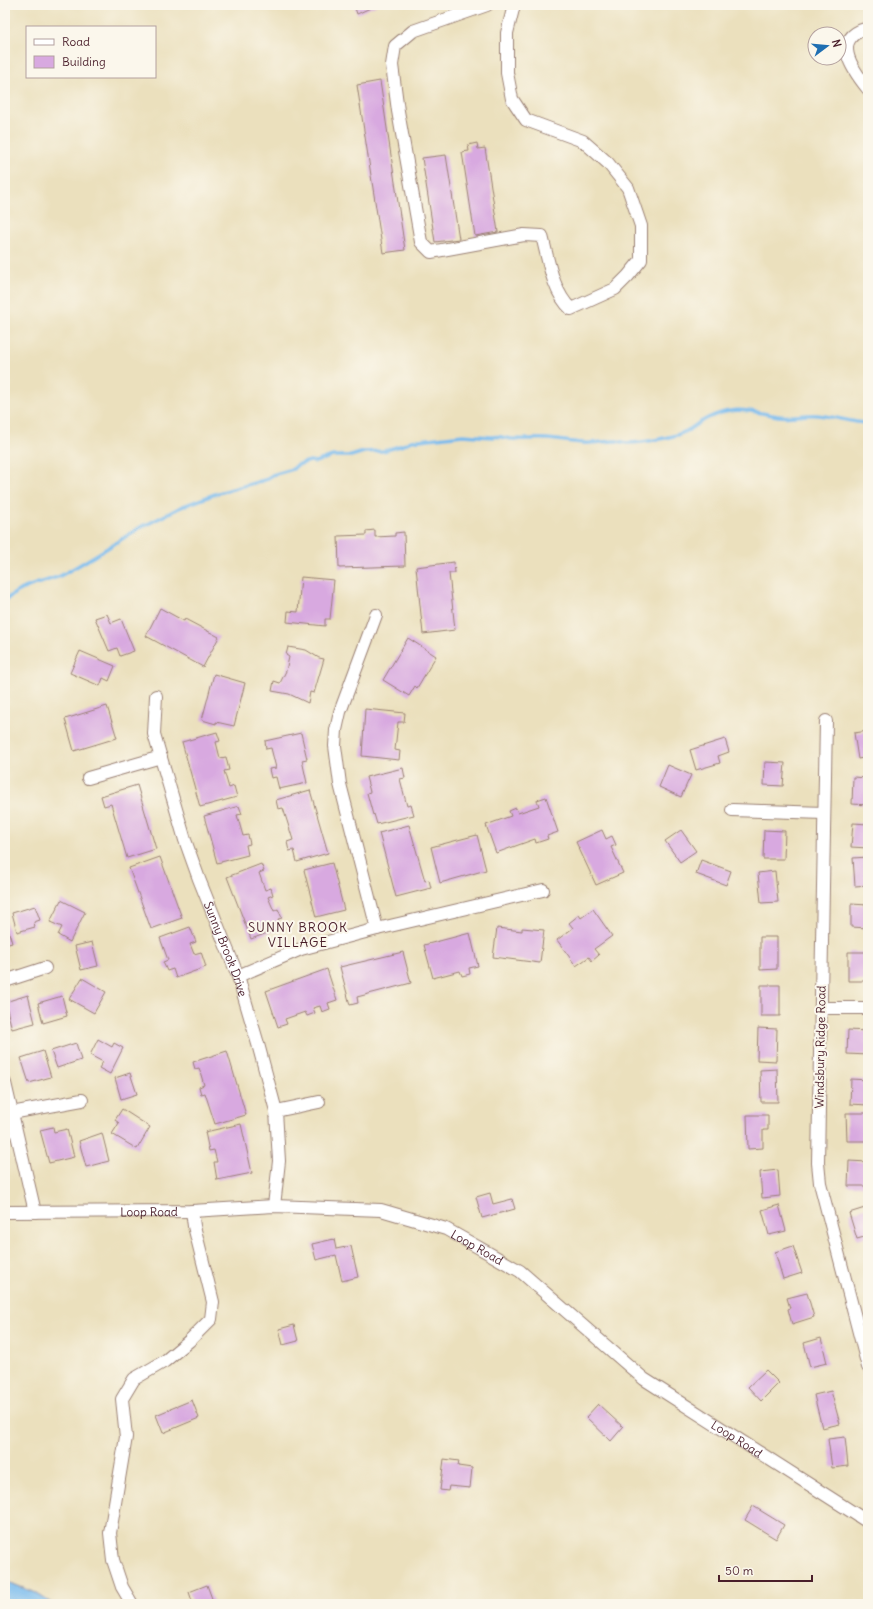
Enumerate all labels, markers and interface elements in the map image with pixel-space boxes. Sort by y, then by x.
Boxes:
legend [26,26,156,78]
north arrow [807,26,847,66]
text: Road [62,34,90,49]
text: N [829,38,844,49]
text: Building [62,54,106,69]
street label: Sunny Brook Drive [201,899,251,998]
district label: SUNNY BROOK VILLAGE [248,919,348,951]
street label: Windsbury Ridge Road [811,985,829,1109]
street label: Loop Road [120,1204,178,1219]
street label: Loop Road [449,1226,506,1268]
street label: Loop Road [709,1417,766,1460]
scale bar [719,1557,812,1583]
text: 50 m [725,1563,754,1578]

